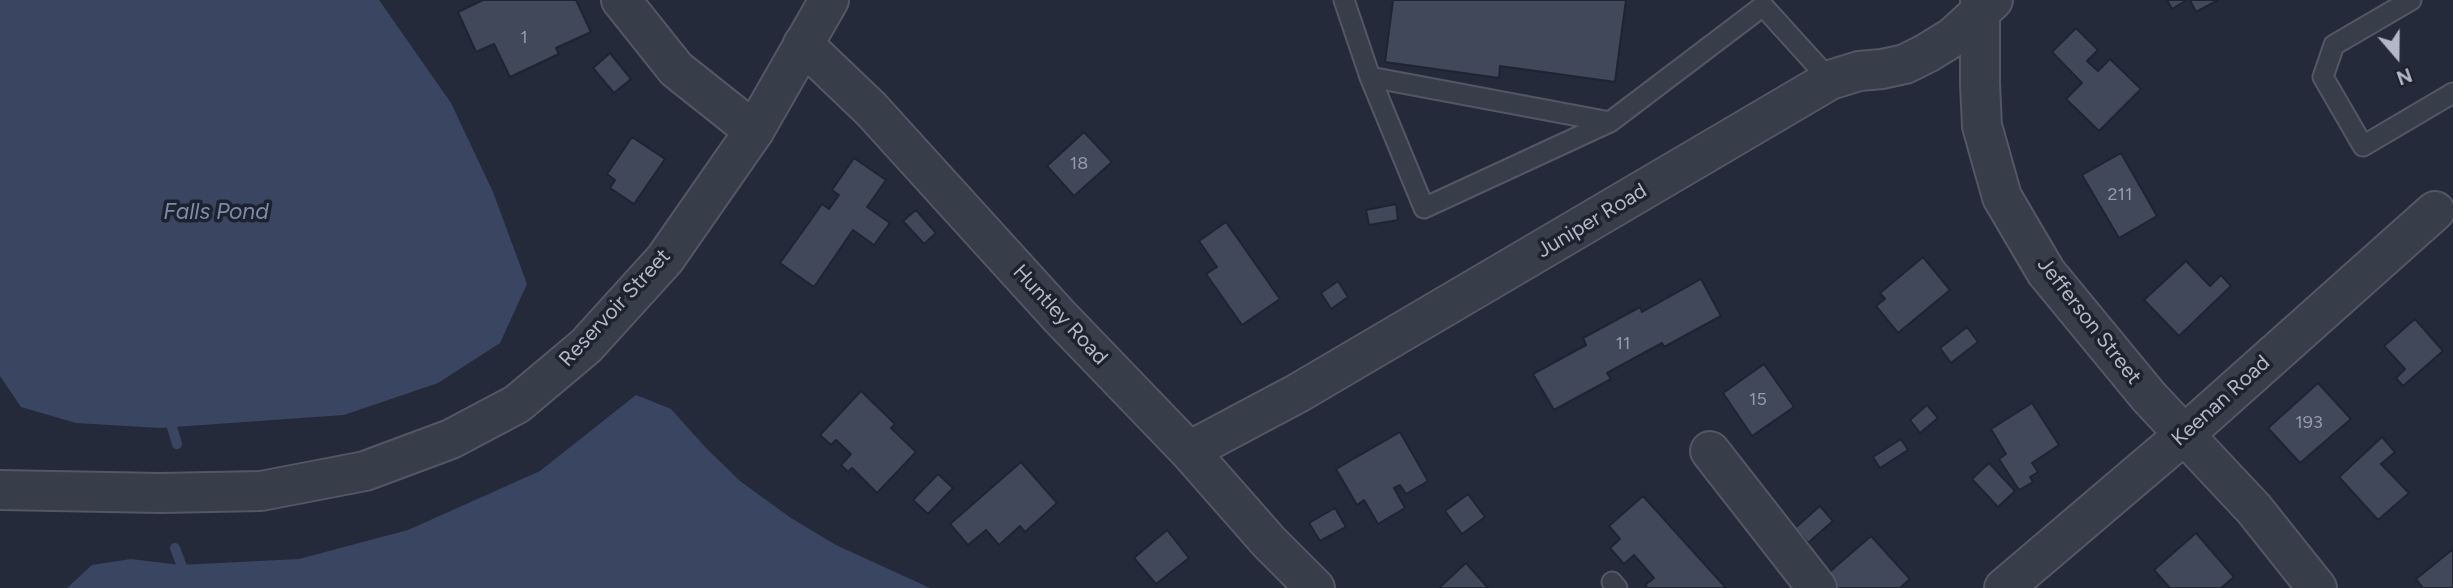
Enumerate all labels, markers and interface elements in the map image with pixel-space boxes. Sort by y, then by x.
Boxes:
north arrow [2362,21,2432,91]
house number: 1 [520,27,528,49]
text: N [2394,63,2415,90]
house number: 18 [1070,153,1088,175]
street label: Juniper Road [1533,178,1651,264]
house number: 211 [2108,184,2132,206]
water label: Falls Pond [163,198,269,226]
street label: Reservoir Street [554,244,676,372]
street label: Jefferson Street [2032,253,2146,389]
street label: Huntley Road [1007,260,1113,370]
house number: 11 [1616,333,1630,355]
street label: Keenan Road [2167,350,2275,452]
house number: 15 [1749,389,1767,411]
house number: 193 [2295,412,2323,434]

